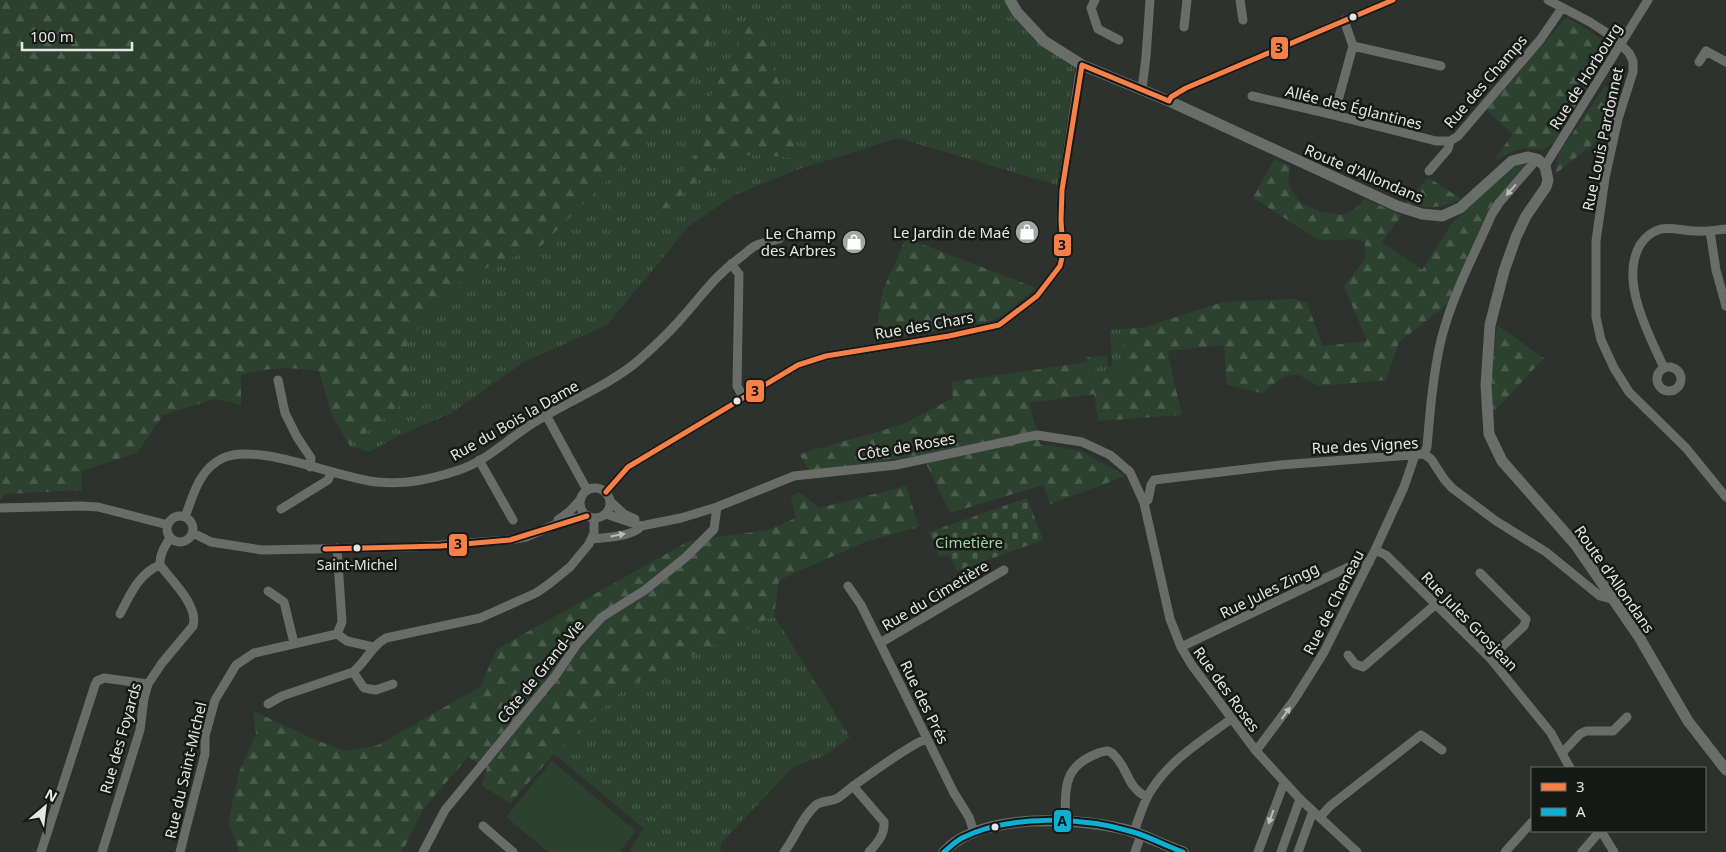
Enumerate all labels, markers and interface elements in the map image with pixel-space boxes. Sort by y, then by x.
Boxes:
unlabelled marker [1348,12,1358,22]
street label: Rue de Horbourg [1544,19,1626,133]
scale bar [22,20,132,52]
text: 100 m [30,26,74,46]
street label: Rue des Champs [1439,30,1531,132]
line badge: 3 [1270,36,1289,60]
text: 3 [1275,38,1283,57]
street label: Rue Louis Pardonnet [1577,65,1627,213]
street label: Allée des Églantines [1284,80,1424,134]
street label: Route d'Allondans [1302,139,1426,207]
one-way arrow [1505,183,1516,196]
shop icon: Le Jardin de Maé [1014,219,1040,245]
place label: Le Jardin de Maé [893,222,1010,242]
place label: Le Champ des Arbres [761,223,836,260]
shop icon: Le Champ des Arbres [841,229,867,255]
line badge: 3 [1053,233,1072,257]
text: 3 [1058,235,1066,254]
street label: Rue des Chars [873,306,975,344]
street label: Rue du Bois la Dame [446,375,582,465]
line badge: 3 [745,379,765,403]
text: 3 [751,381,759,400]
unlabelled marker [732,396,742,406]
street label: Côte de Roses [855,428,957,464]
street label: Rue des Vignes [1311,432,1419,458]
street label: Route d'Allondans [1570,521,1660,637]
one-way arrow [610,531,626,539]
park label: Cimetière [935,532,1003,552]
line badge: 3 [448,533,468,557]
text: 3 [454,534,462,553]
marker: Saint-Michel [352,543,362,553]
street label: Rue de Cheneau [1298,546,1368,658]
place label: Saint-Michel [317,555,397,574]
street label: Rue du Cimetière [878,555,992,635]
street label: Rue Jules Zingg [1216,557,1322,623]
street label: Rue Jules Grosjean [1417,567,1523,675]
street label: Côte de Grand-Vie [492,615,588,727]
street label: Rue des Roses [1189,642,1265,736]
street label: Rue des Prés [896,657,954,747]
street label: Rue des Foyards [95,680,145,796]
street label: Rue du Saint-Michel [160,700,210,840]
one-way arrow [1280,707,1291,720]
legend [1531,767,1706,832]
text: 3 [1576,776,1585,796]
north arrow [20,782,70,832]
text: N [42,784,61,806]
text: A [1576,801,1586,821]
line badge: A [1053,809,1072,833]
one-way arrow [1267,810,1274,825]
text: A [1057,811,1067,830]
unlabelled marker [990,822,1000,832]

